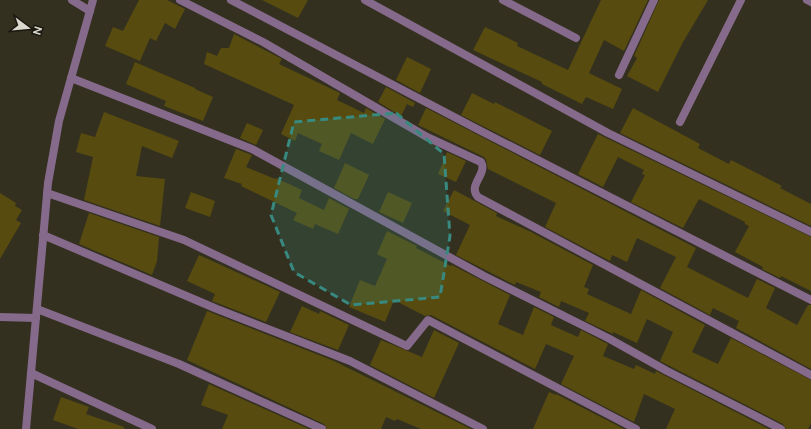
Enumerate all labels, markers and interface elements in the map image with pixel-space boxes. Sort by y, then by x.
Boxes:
north arrow [8,8,48,48]
text: N [30,25,45,37]

